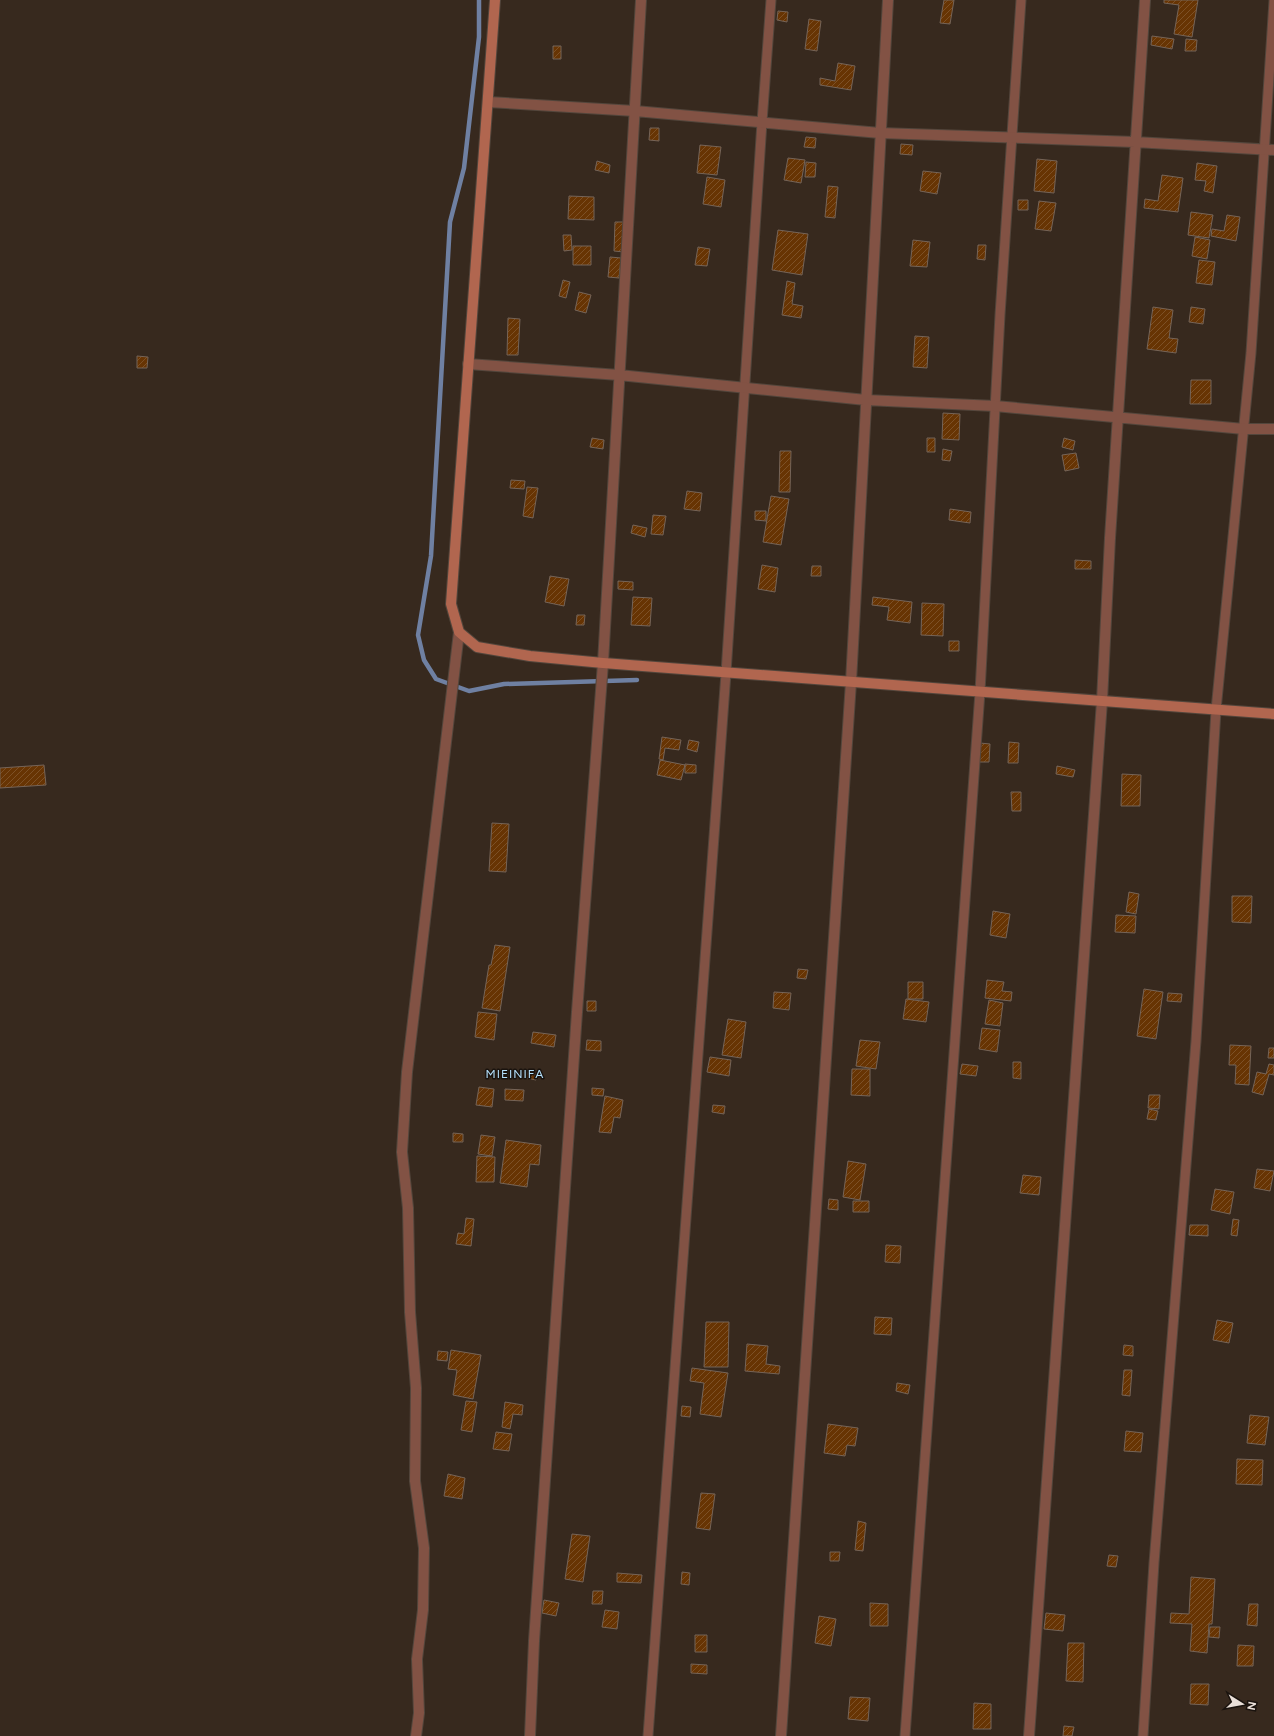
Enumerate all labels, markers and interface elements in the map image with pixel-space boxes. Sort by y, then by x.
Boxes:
district label: MIEINIFA [486,1067,544,1081]
north arrow [1222,1684,1262,1724]
text: N [1244,1700,1259,1711]

